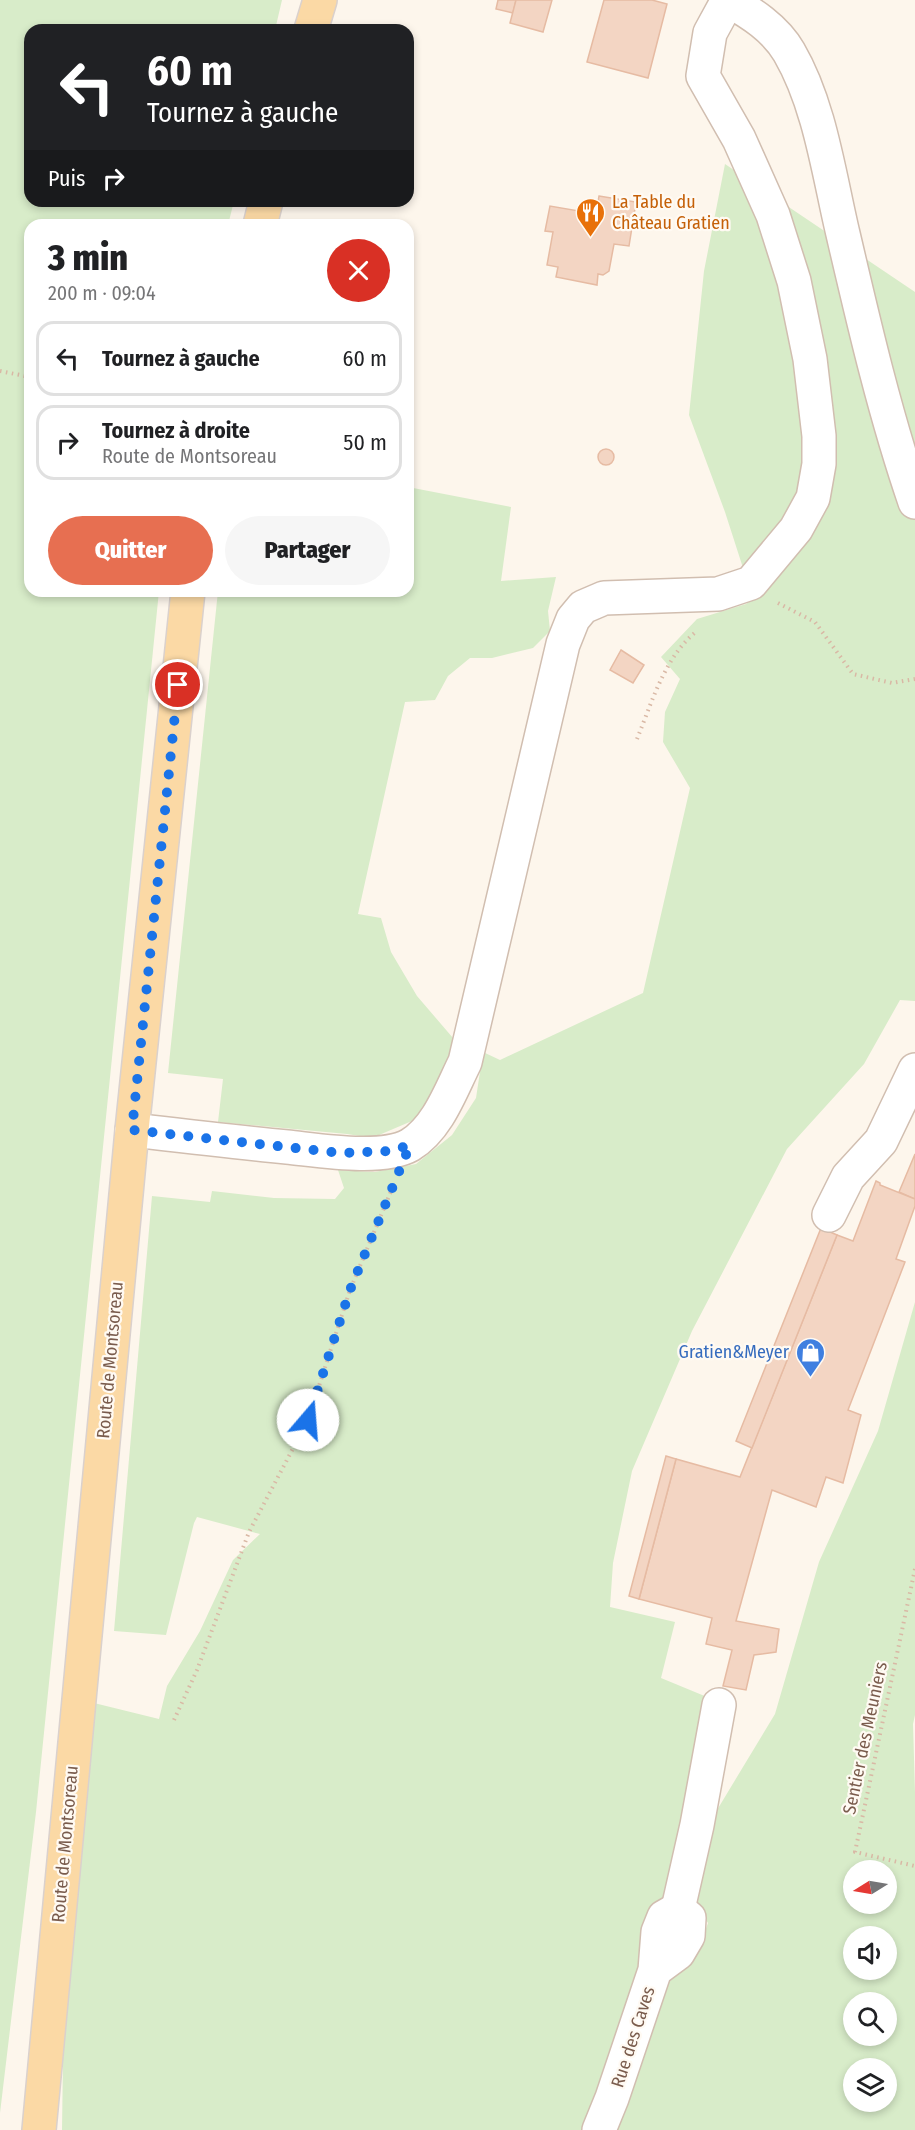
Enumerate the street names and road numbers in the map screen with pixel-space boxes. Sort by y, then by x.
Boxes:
street label: Route de Montsoreau [92,1281,128,1439]
street label: Sentier des Meuniers [838,1659,892,1816]
street label: Route de Montsoreau [47,1765,83,1923]
street label: Rue des Caves [606,1983,660,2090]

